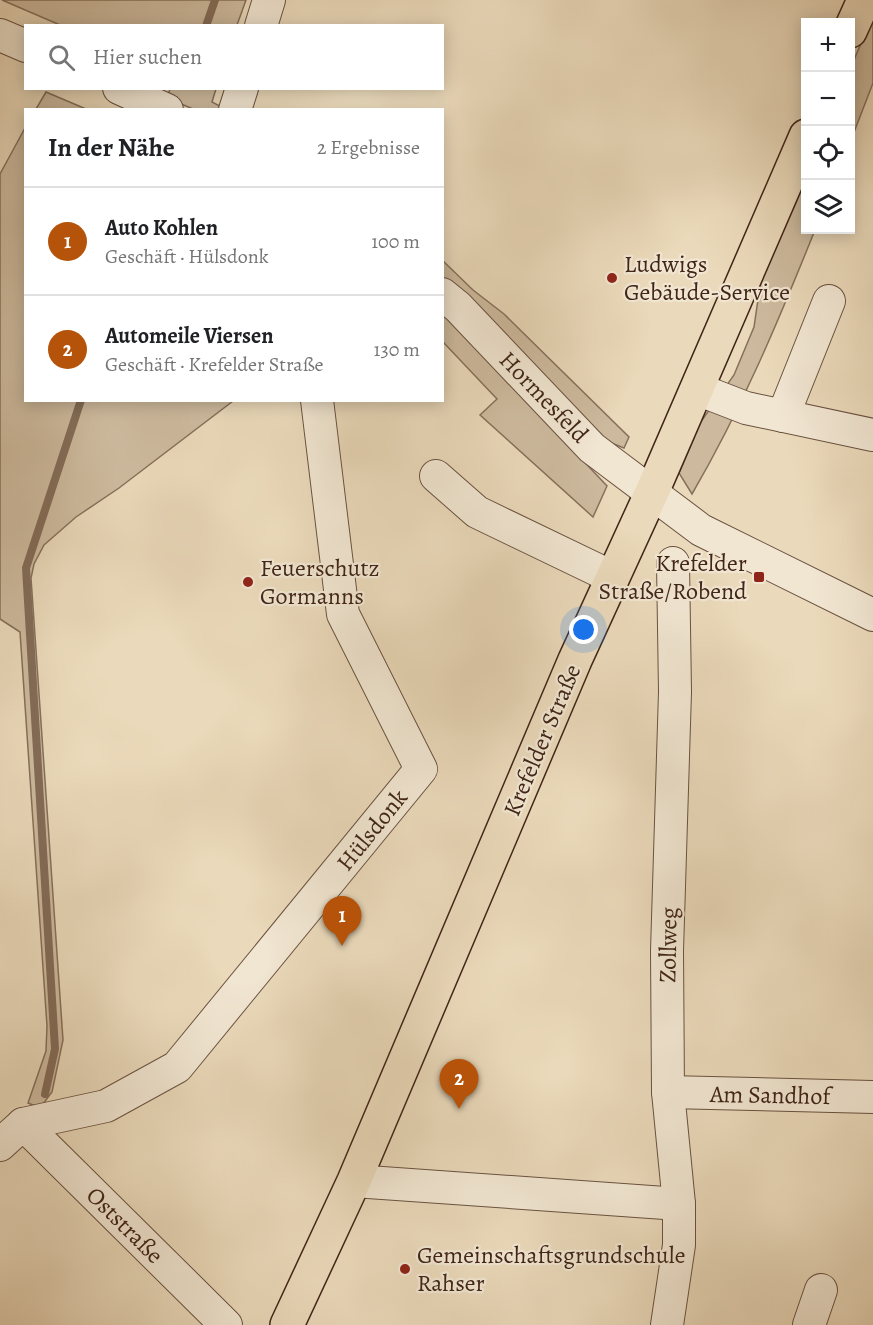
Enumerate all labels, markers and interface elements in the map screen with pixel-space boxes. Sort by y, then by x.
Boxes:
map controls [801,18,855,234]
button: + [801,18,855,72]
search box [24,24,444,90]
icon: search [45,41,78,74]
text: Hier suchen [93,42,202,72]
button: − [801,72,855,126]
button: locate [801,126,855,180]
text: In der Nähe [48,130,175,165]
text: 2 Ergebnisse [317,134,420,161]
button: layers [801,180,855,234]
text: Auto Kohlen [105,213,218,243]
text: 1 [64,228,71,255]
text: 100 m [371,228,420,255]
text: Geschäft · Hülsdonk [105,243,269,270]
place label: Ludwigs Gebäude-Service [624,248,790,308]
marker: Ludwigs Gebäude-Service [605,271,619,285]
text: Automeile Viersen [105,321,274,351]
text: 2 [63,336,72,363]
text: 130 m [374,336,420,363]
street label: Hormesfeld [492,344,596,450]
text: Geschäft · Krefelder Straße [105,351,323,378]
place label: Krefelder Straße/Robend [599,547,747,607]
place label: Feuerschutz Gormanns [260,552,379,612]
marker: Krefelder Straße/Robend [752,570,766,584]
marker: Feuerschutz Gormanns [241,575,255,589]
your location [569,615,598,644]
street label: Krefelder Straße [496,659,588,821]
street label: Hülsdonk [329,782,415,878]
pin: 1 [322,896,362,946]
street label: Zollweg [651,907,685,983]
pin: 2 [440,1060,478,1109]
street label: Am Sandhof [709,1078,834,1112]
street label: Oststraße [79,1179,171,1271]
place label: Gemeinschaftsgrundschule Rahser [417,1239,685,1299]
marker: Gemeinschaftsgrundschule Rahser [398,1262,412,1276]

